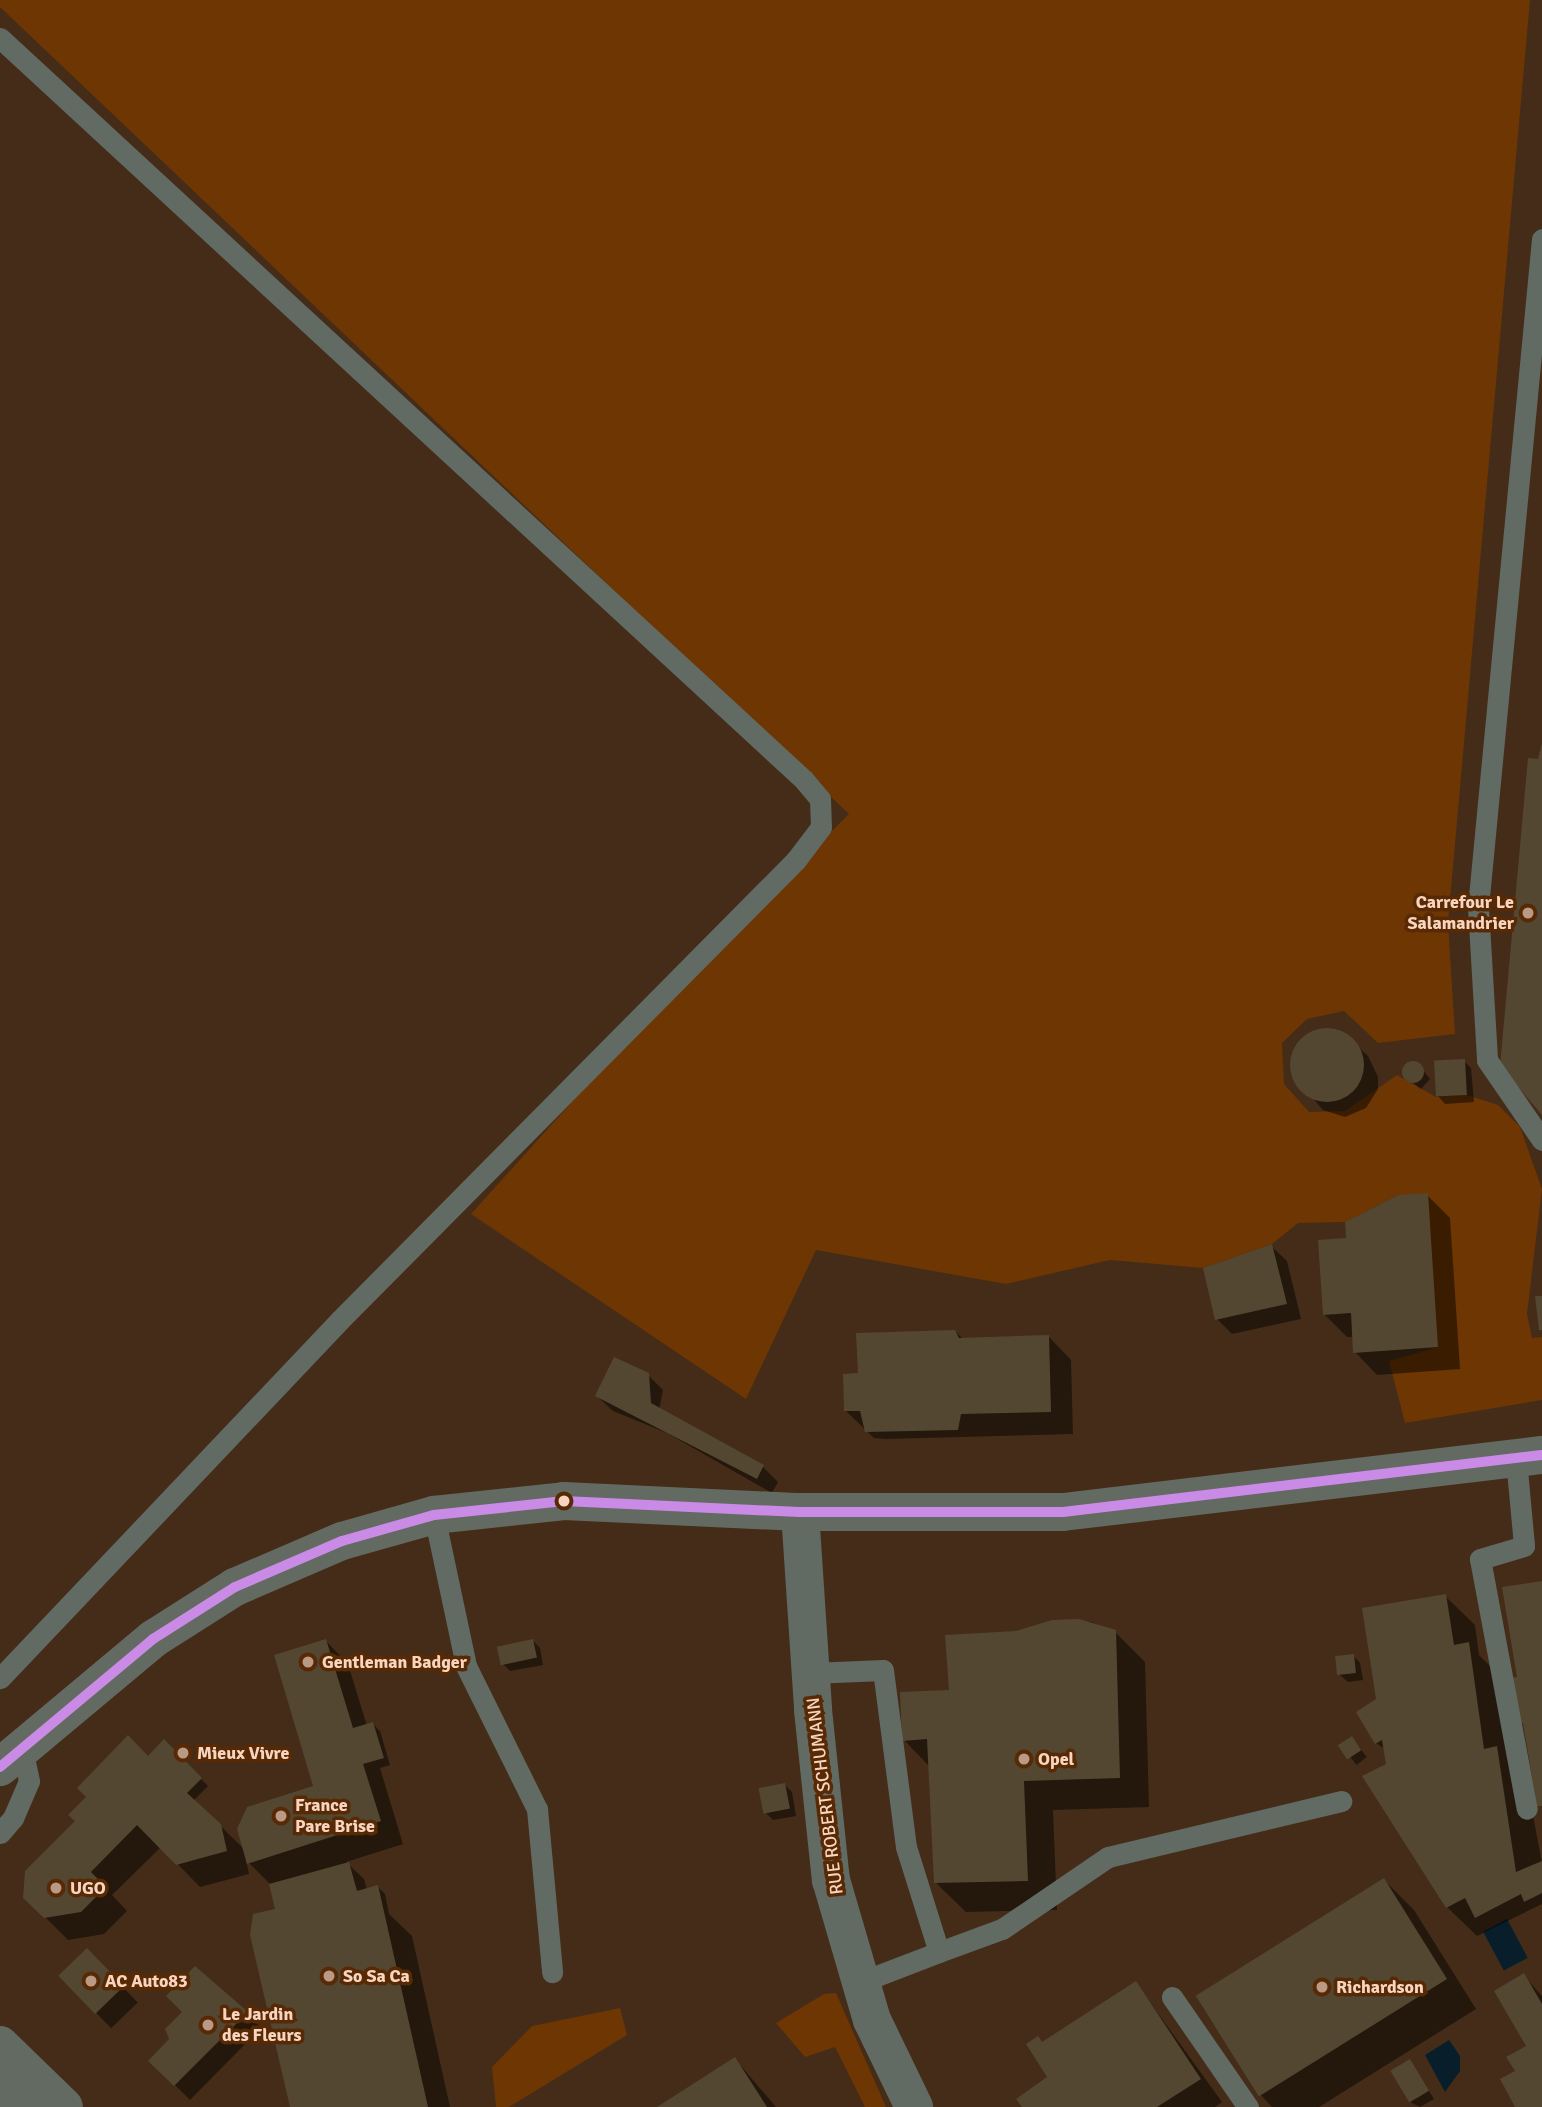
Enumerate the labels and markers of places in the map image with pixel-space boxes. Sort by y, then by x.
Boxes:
place label: Carrefour Le Salamandrier [1408,892,1514,934]
marker: Carrefour Le Salamandrier [1520,905,1536,921]
unlabelled marker [557,1494,571,1508]
place label: Gentleman Badger [322,1651,467,1673]
marker: Gentleman Badger [300,1654,316,1670]
place label: Mieux Vivre [197,1742,289,1764]
marker: Mieux Vivre [175,1745,191,1761]
place label: Opel [1038,1748,1074,1770]
marker: Opel [1016,1751,1032,1767]
place label: France Pare Brise [295,1795,375,1838]
marker: France Pare Brise [273,1808,289,1824]
place label: UGO [70,1877,106,1899]
marker: UGO [48,1880,64,1896]
place label: So Sa Ca [343,1965,410,1987]
marker: So Sa Ca [321,1968,337,1984]
place label: AC Auto83 [105,1970,188,1992]
marker: AC Auto83 [83,1973,99,1989]
place label: Richardson [1336,1976,1424,1998]
marker: Richardson [1314,1979,1330,1995]
place label: Le Jardin des Fleurs [222,2004,302,2046]
marker: Le Jardin des Fleurs [200,2017,216,2033]

